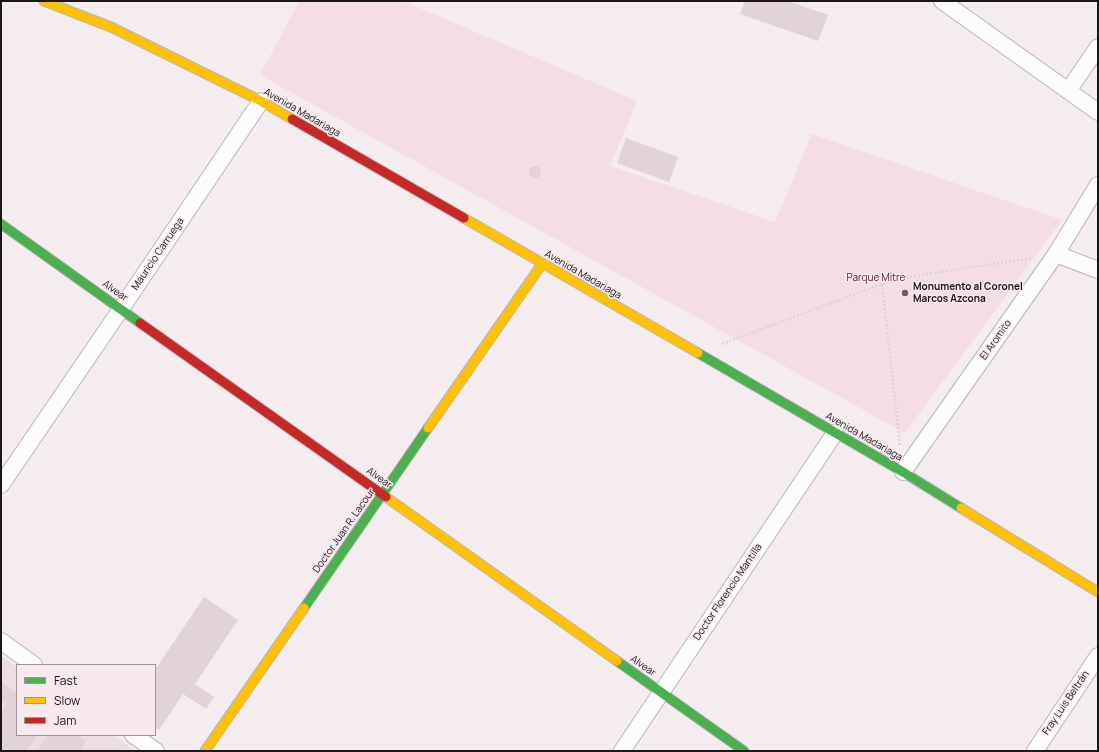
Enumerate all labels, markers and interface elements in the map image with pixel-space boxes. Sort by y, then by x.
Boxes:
street label: Avenida Madariaga [261,86,343,140]
street label: Mauricio Carruega [129,216,187,292]
street label: Avenida Madariaga [542,248,624,302]
park label: Parque Mitre [847,272,905,284]
street label: Alvear [100,278,130,304]
place label: Monumento al Coronel Marcos Azcona [913,281,1023,304]
marker: Monumento al Coronel Marcos Azcona [900,288,910,298]
street label: El Aromito [978,318,1014,362]
street label: Avenida Madariaga [823,410,905,464]
street label: Alvear [364,465,394,491]
street label: Doctor Juan R. Lacour [310,487,378,575]
street label: Doctor Florencio Mantilla [691,541,765,643]
street label: Alvear [628,653,658,679]
legend [16,664,156,736]
street label: Fray Luis Beltrán [1040,669,1092,737]
text: Fast [54,672,78,689]
text: Slow [54,692,80,709]
text: Jam [54,712,76,729]

